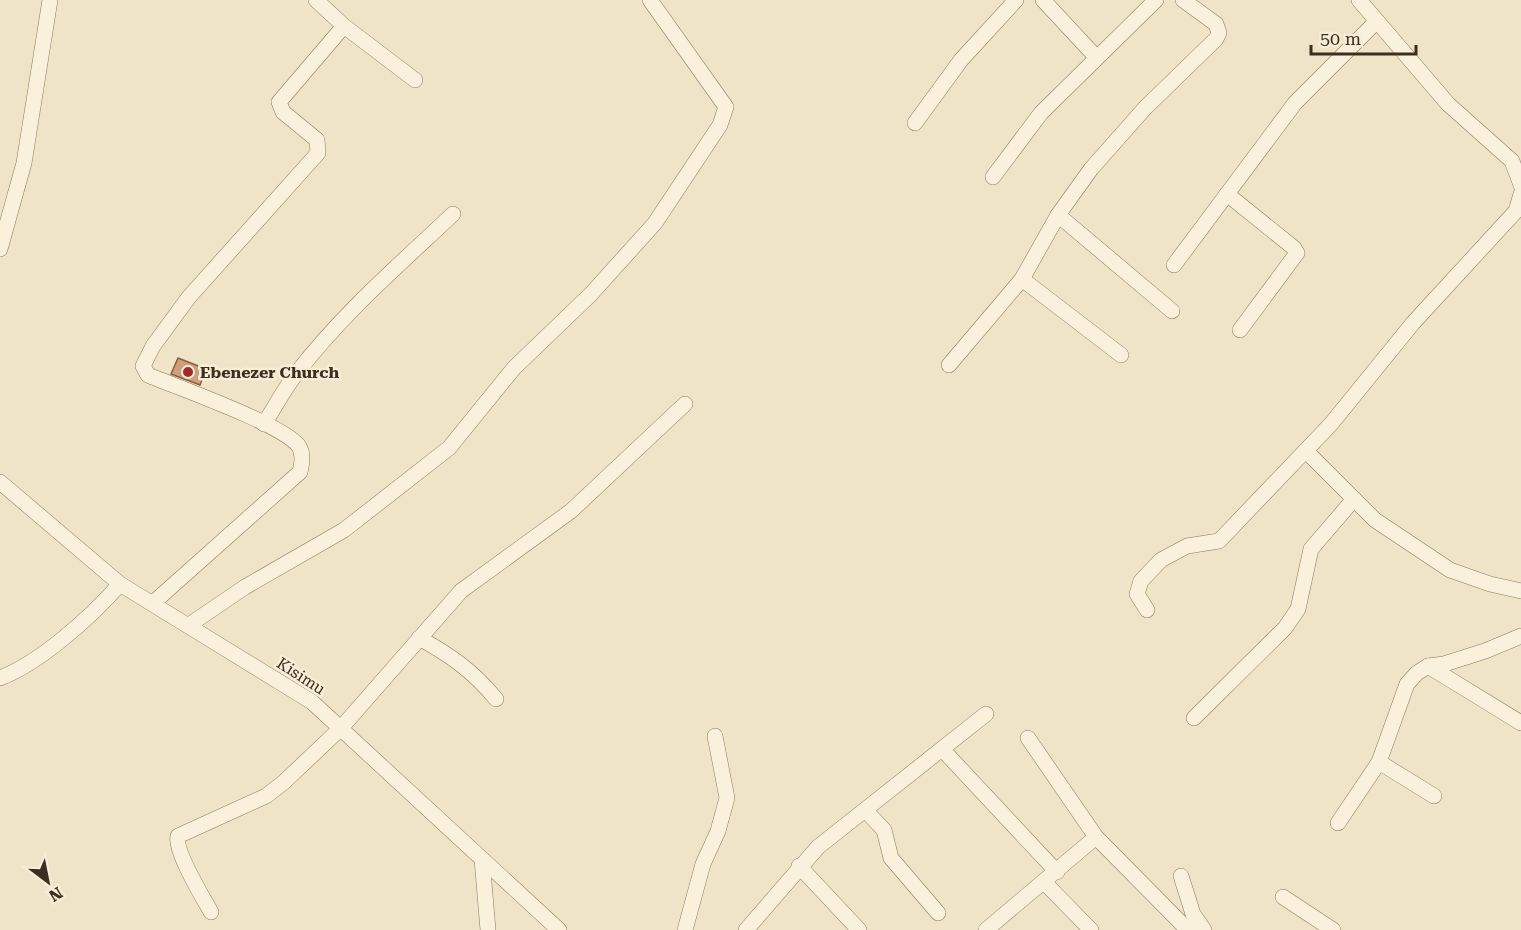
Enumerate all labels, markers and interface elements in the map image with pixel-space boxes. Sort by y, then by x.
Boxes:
scale bar [1311,18,1416,56]
text: 50 m [1320,28,1361,49]
place label: Ebenezer Church [200,363,339,382]
marker: Ebenezer Church [181,365,195,379]
street label: Kisimu [273,653,329,699]
north arrow [18,852,78,912]
text: N [45,883,66,906]

